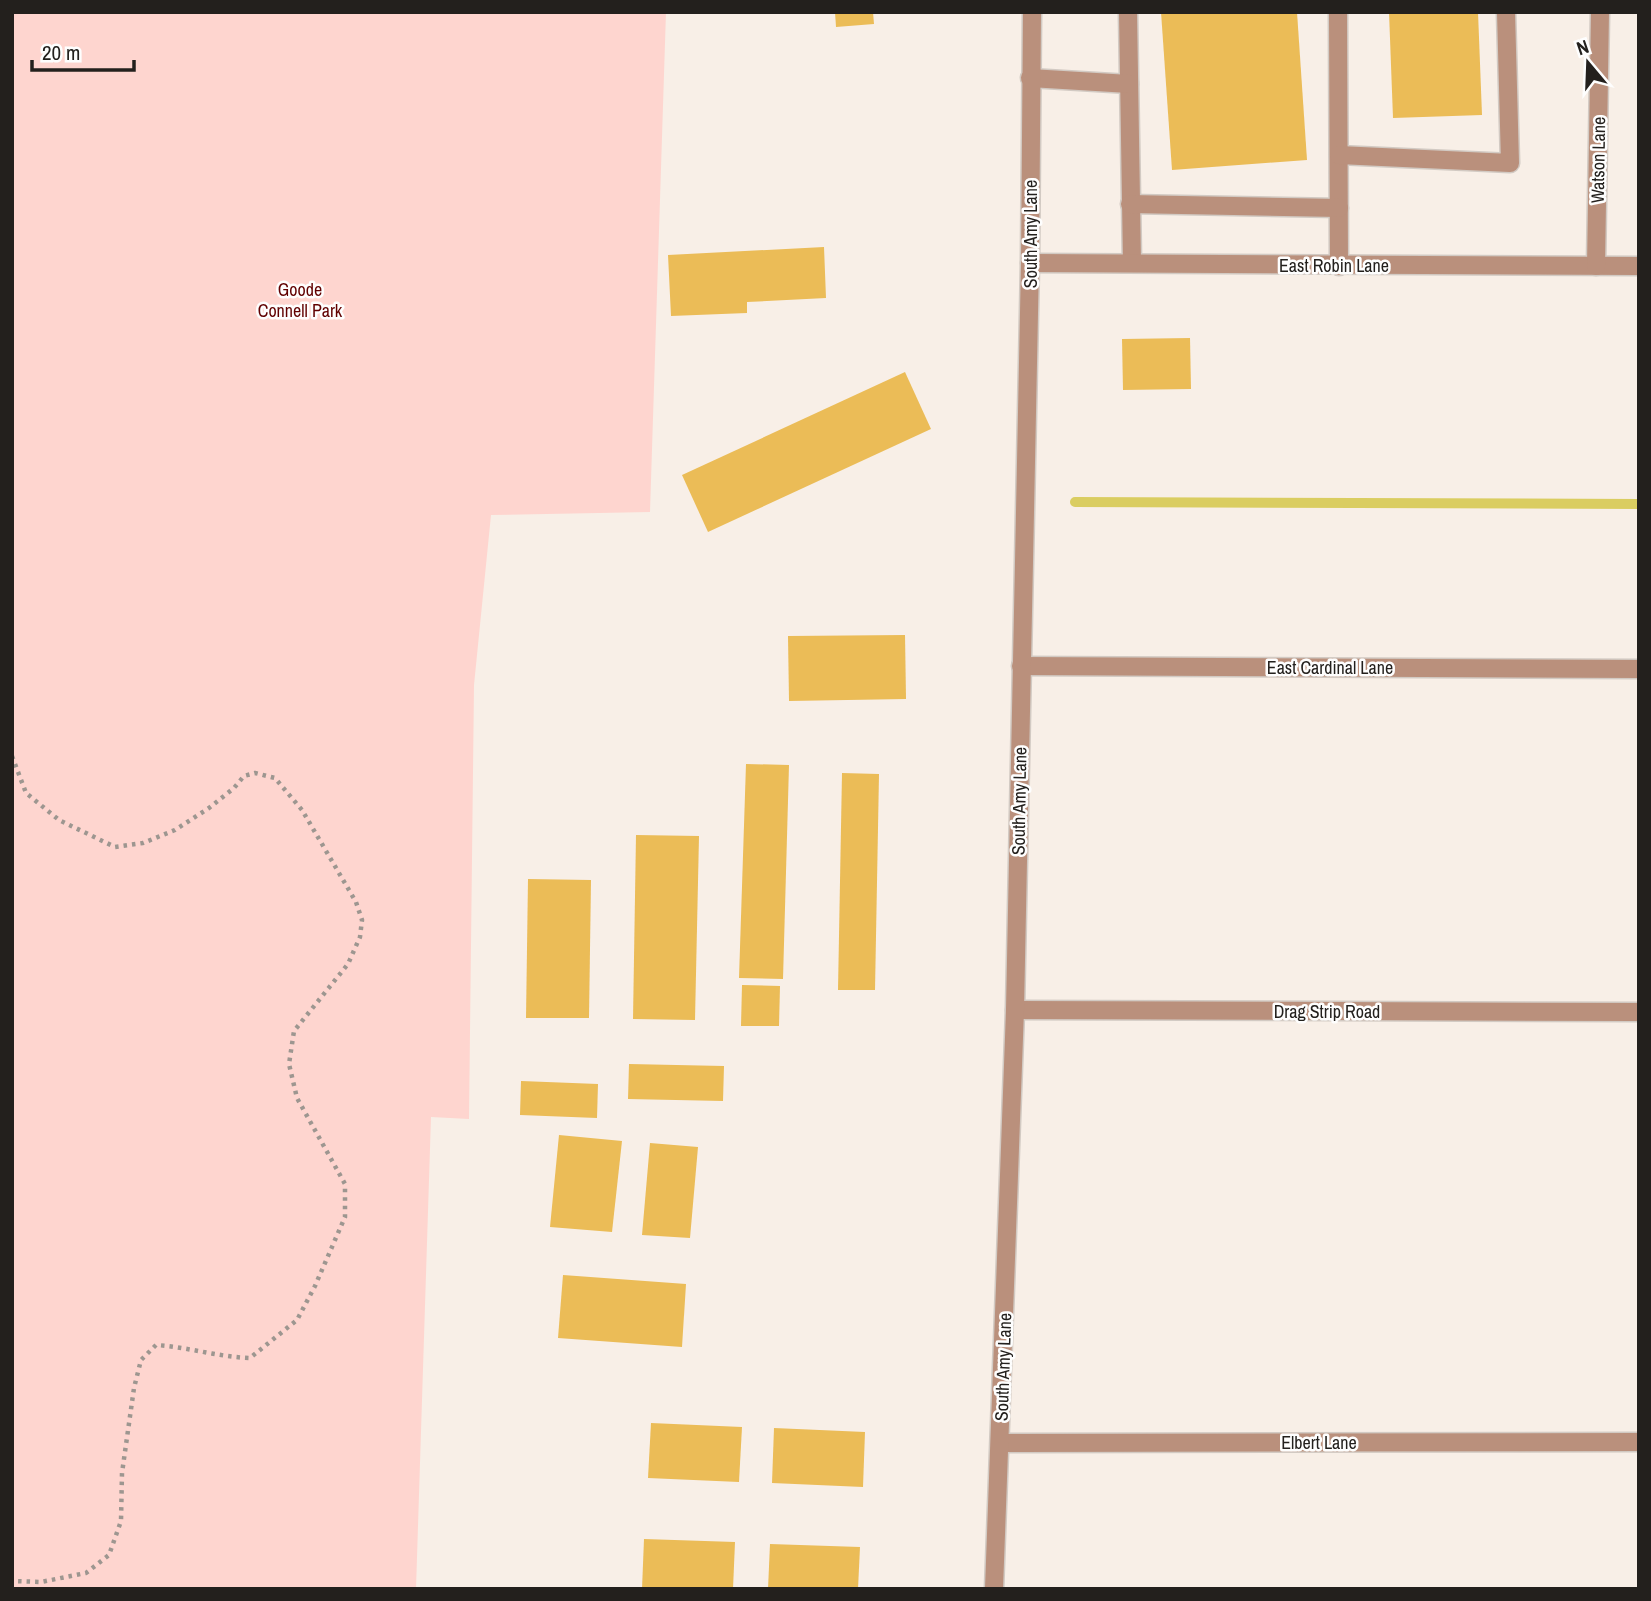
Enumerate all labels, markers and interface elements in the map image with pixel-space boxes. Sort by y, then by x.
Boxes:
scale bar [32,28,133,72]
north arrow [1553,28,1623,98]
text: N [1573,33,1592,61]
text: 20 m [42,38,80,67]
street label: Watson Lane [1585,117,1611,203]
street label: South Amy Lane [1018,180,1043,288]
street label: East Robin Lane [1279,253,1389,278]
park label: Goode Connell Park [258,277,343,323]
street label: East Cardinal Lane [1267,655,1393,680]
street label: South Amy Lane [1006,747,1032,855]
street label: Drag Strip Road [1274,999,1380,1024]
street label: South Amy Lane [989,1312,1017,1422]
street label: Elbert Lane [1281,1430,1357,1455]

